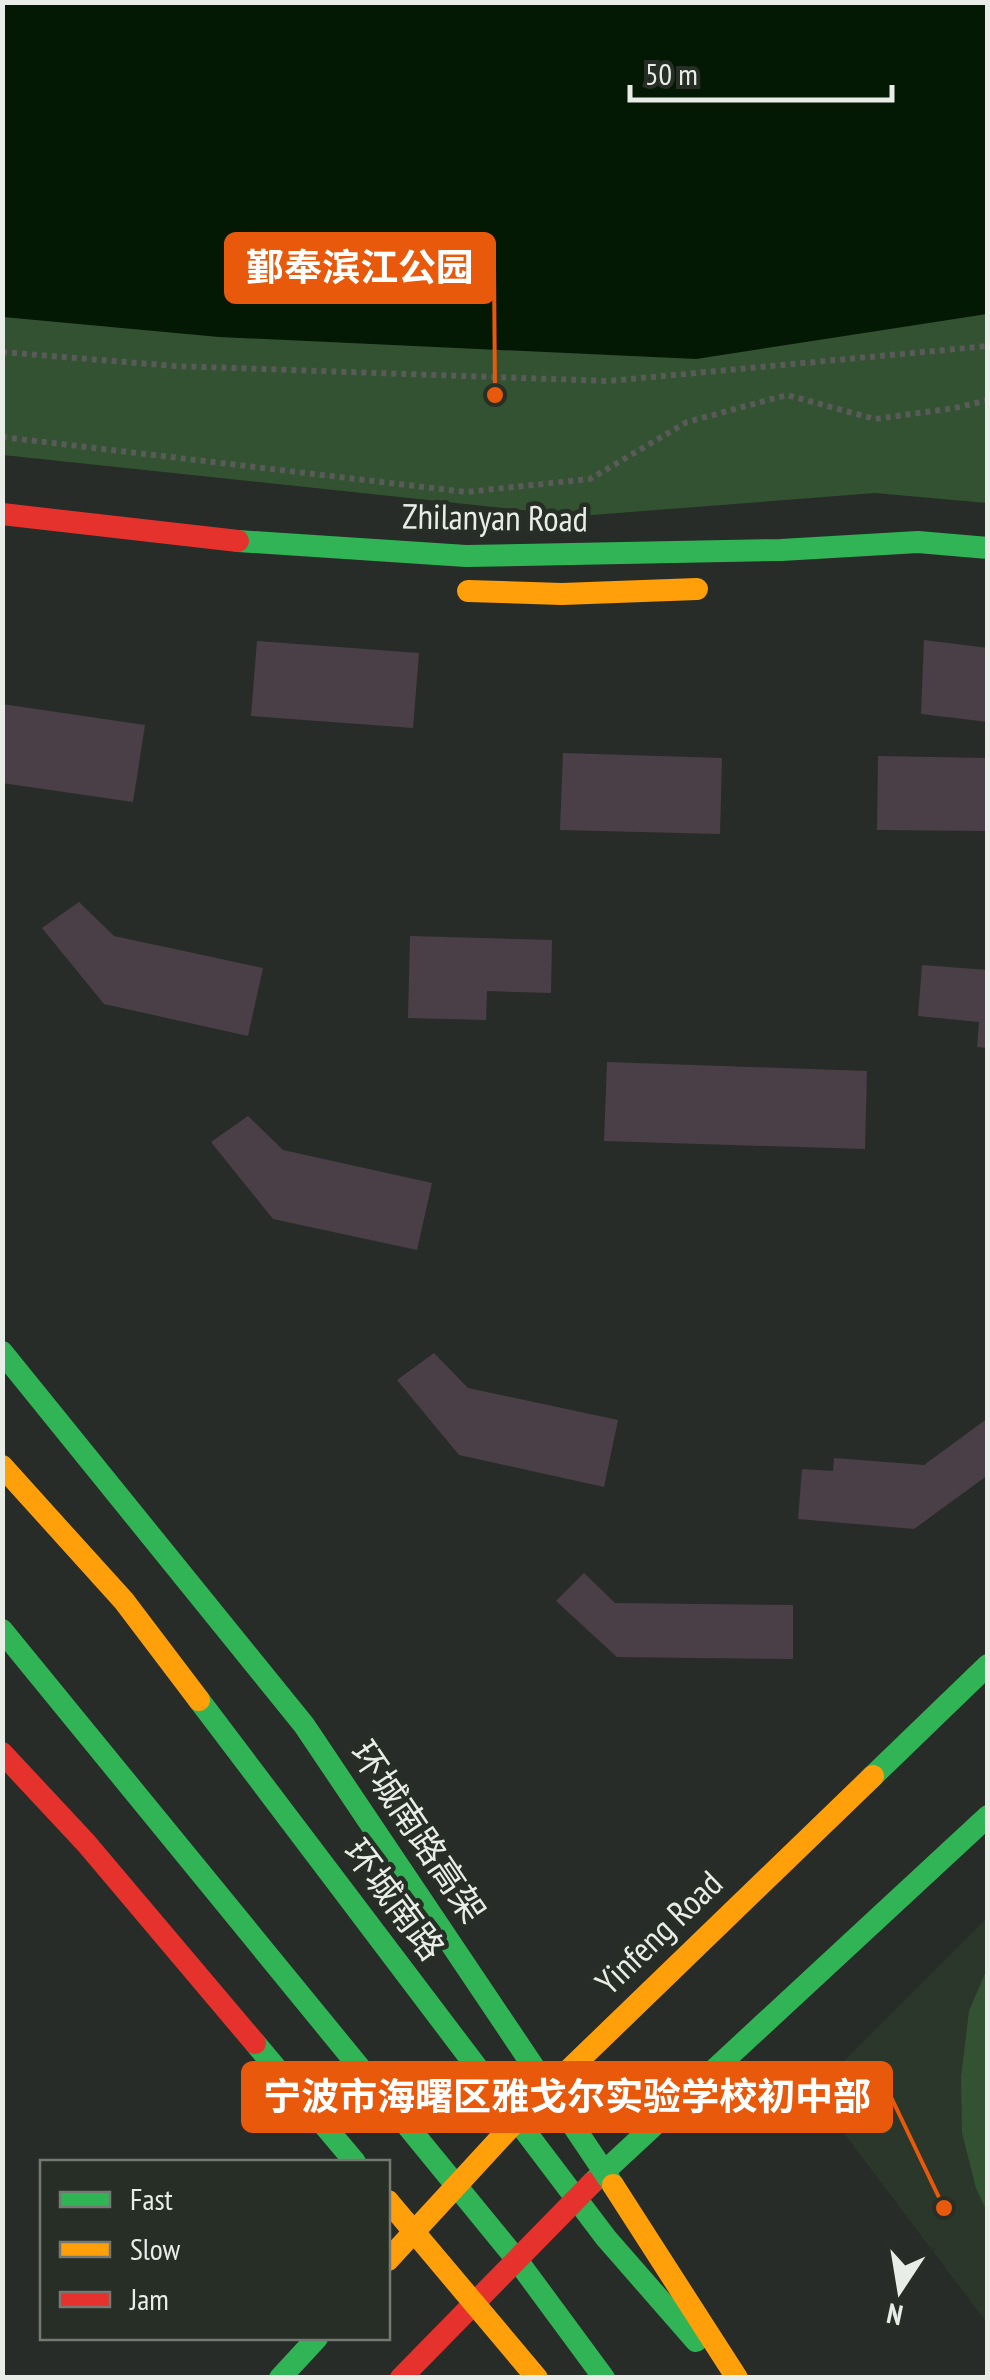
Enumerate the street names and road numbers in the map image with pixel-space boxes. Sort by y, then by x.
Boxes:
street label: Zhilanyan Road [402,492,588,542]
street label: 环城南路高架 [342,1733,494,1931]
street label: 环城南路 [335,1831,453,1969]
street label: Yinfeng Road [585,1860,732,2004]

